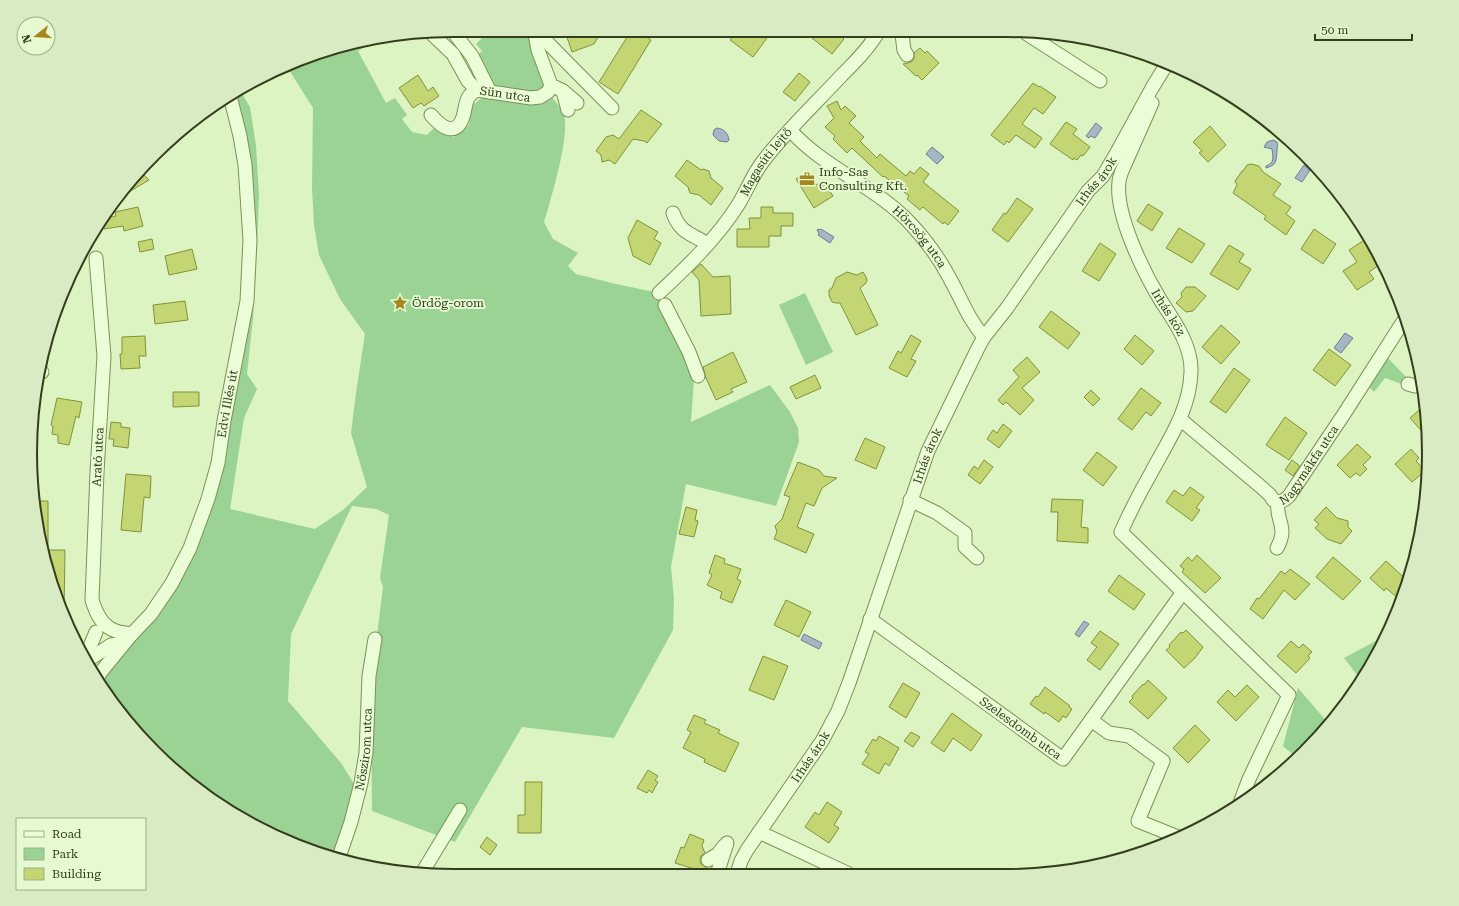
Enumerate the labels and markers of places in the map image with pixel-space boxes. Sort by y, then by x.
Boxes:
place label: Info-Sas Consulting Kft. [819,165,907,193]
office icon: Info-Sas Consulting Kft. [798,170,816,188]
place icon: Ördög-orom [391,294,409,312]
place label: Ördög-orom [412,296,484,310]

